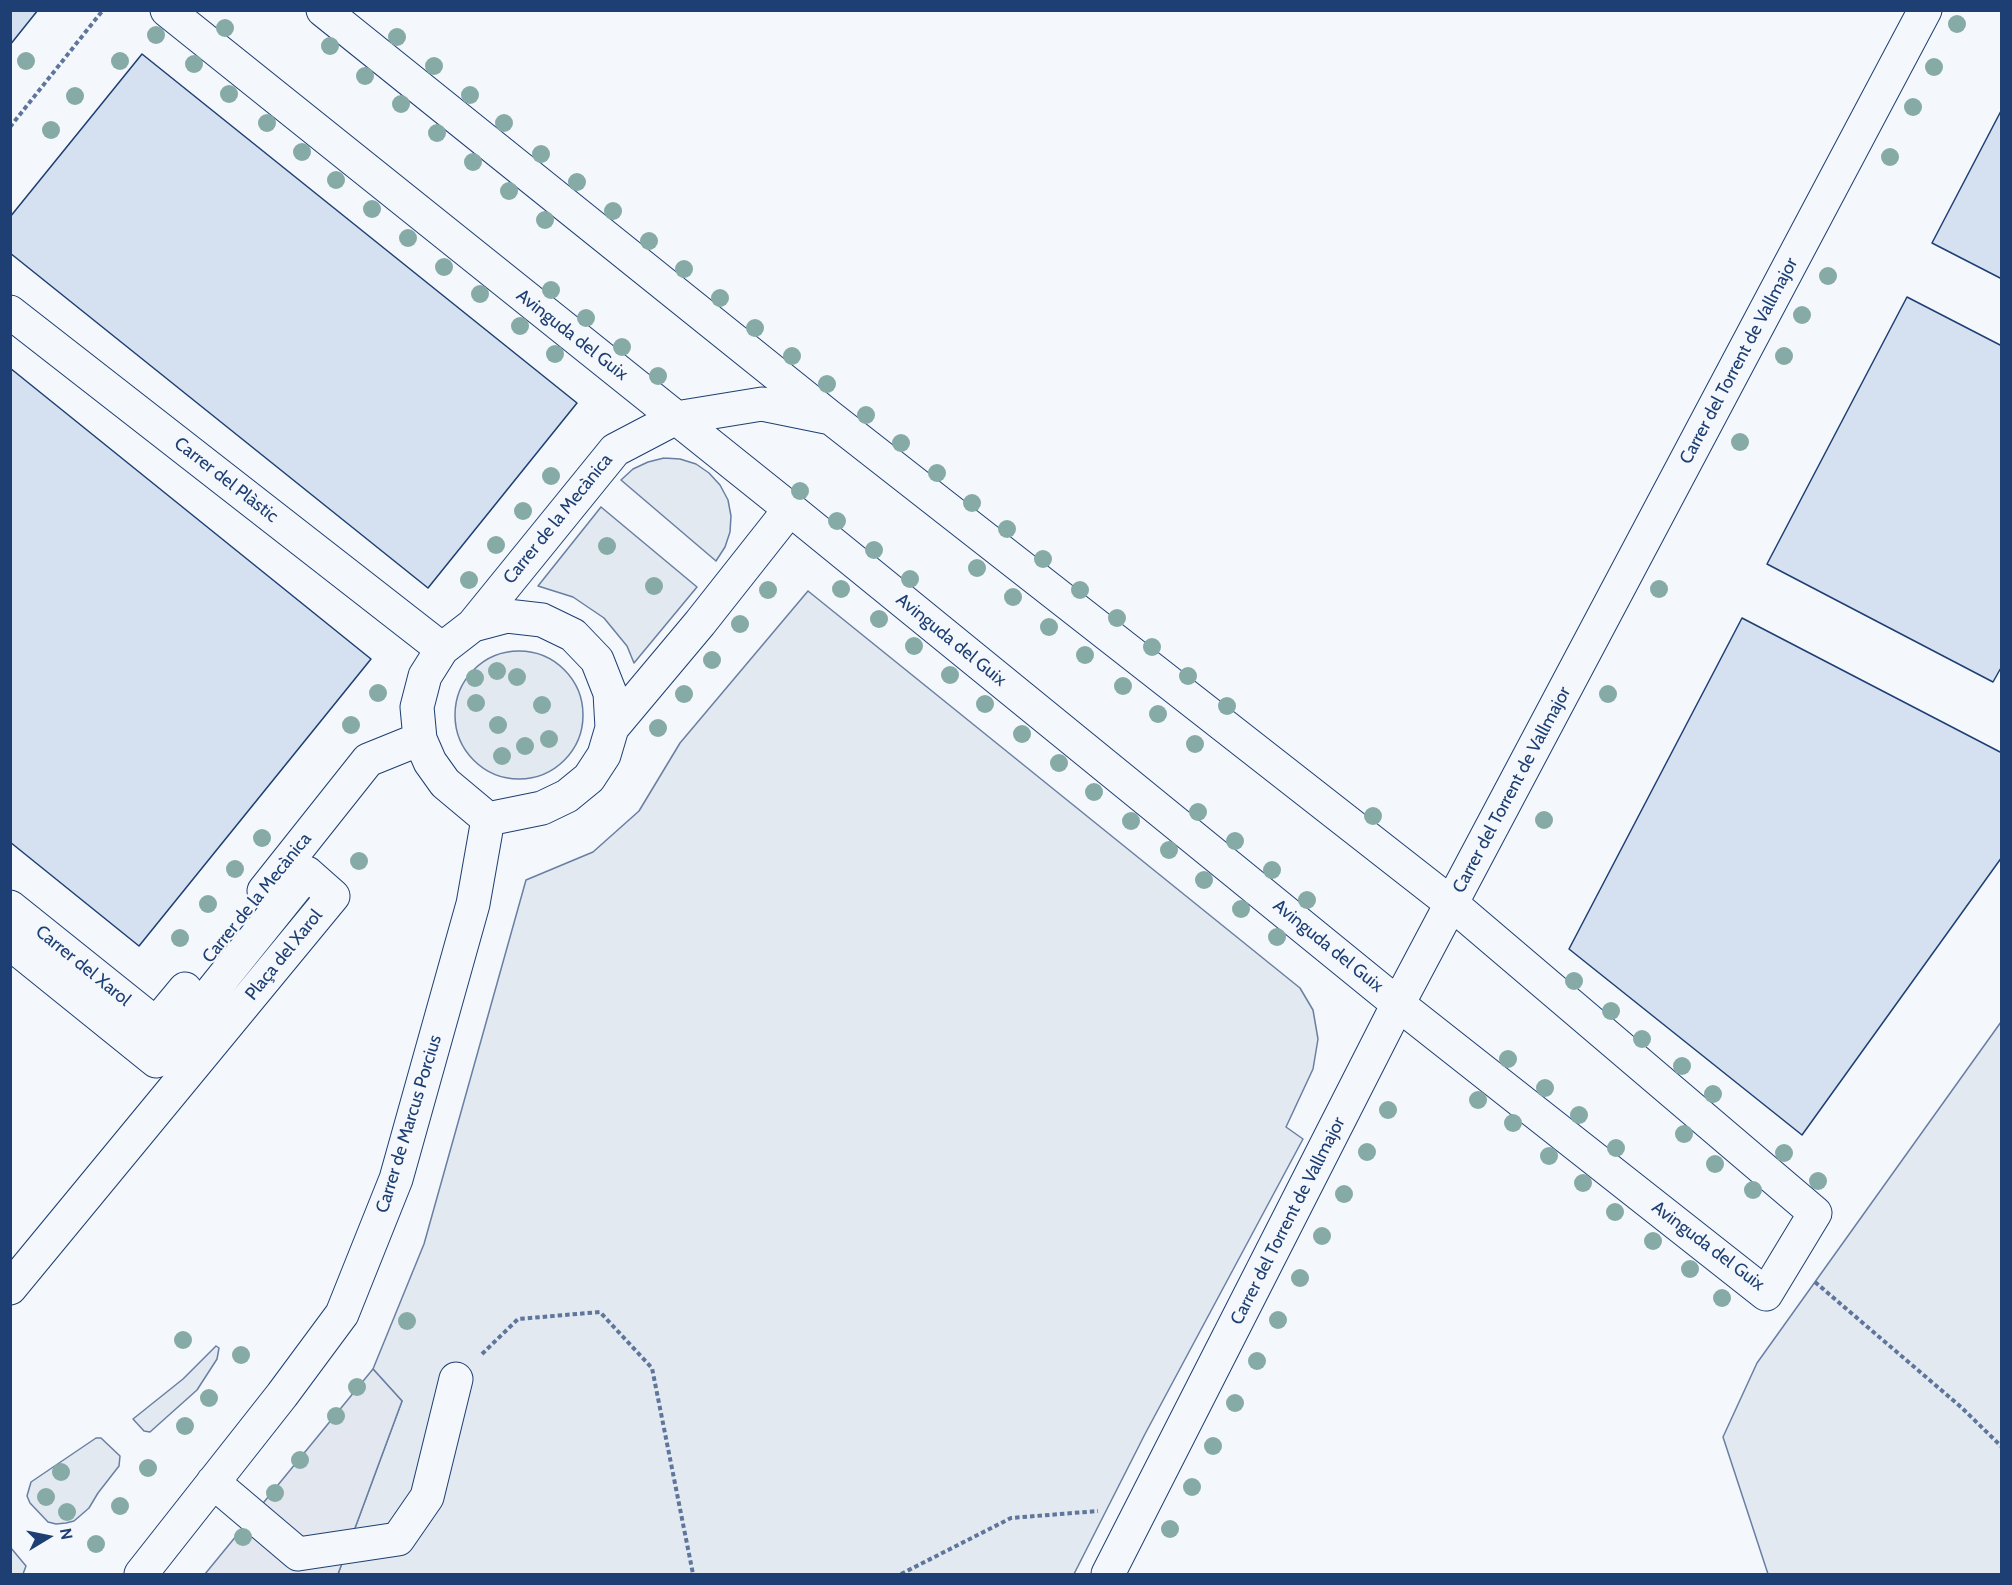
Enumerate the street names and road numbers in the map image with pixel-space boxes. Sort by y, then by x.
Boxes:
street label: Carrer del Torrent de Vallmajor [1675,254,1803,468]
street label: Avinguda del Guix [512,285,632,385]
street label: Carrer del Plàstic [170,433,282,527]
street label: Carrer de la Mecànica [499,450,617,588]
street label: Avinguda del Guix [892,589,1010,691]
street label: Carrer del Torrent de Vallmajor [1448,683,1576,897]
street label: Carrer de la Mecànica [198,829,316,967]
street label: Avinguda del Guix [1269,895,1387,997]
street label: Plaça del Xarol [241,905,327,1005]
street label: Carrer del Xarol [31,921,135,1011]
street label: Carrer de Marcus Porcius [372,1032,446,1216]
street label: Carrer del Torrent de Vallmajor [1226,1114,1350,1328]
street label: Avinguda del Guix [1647,1197,1769,1295]

